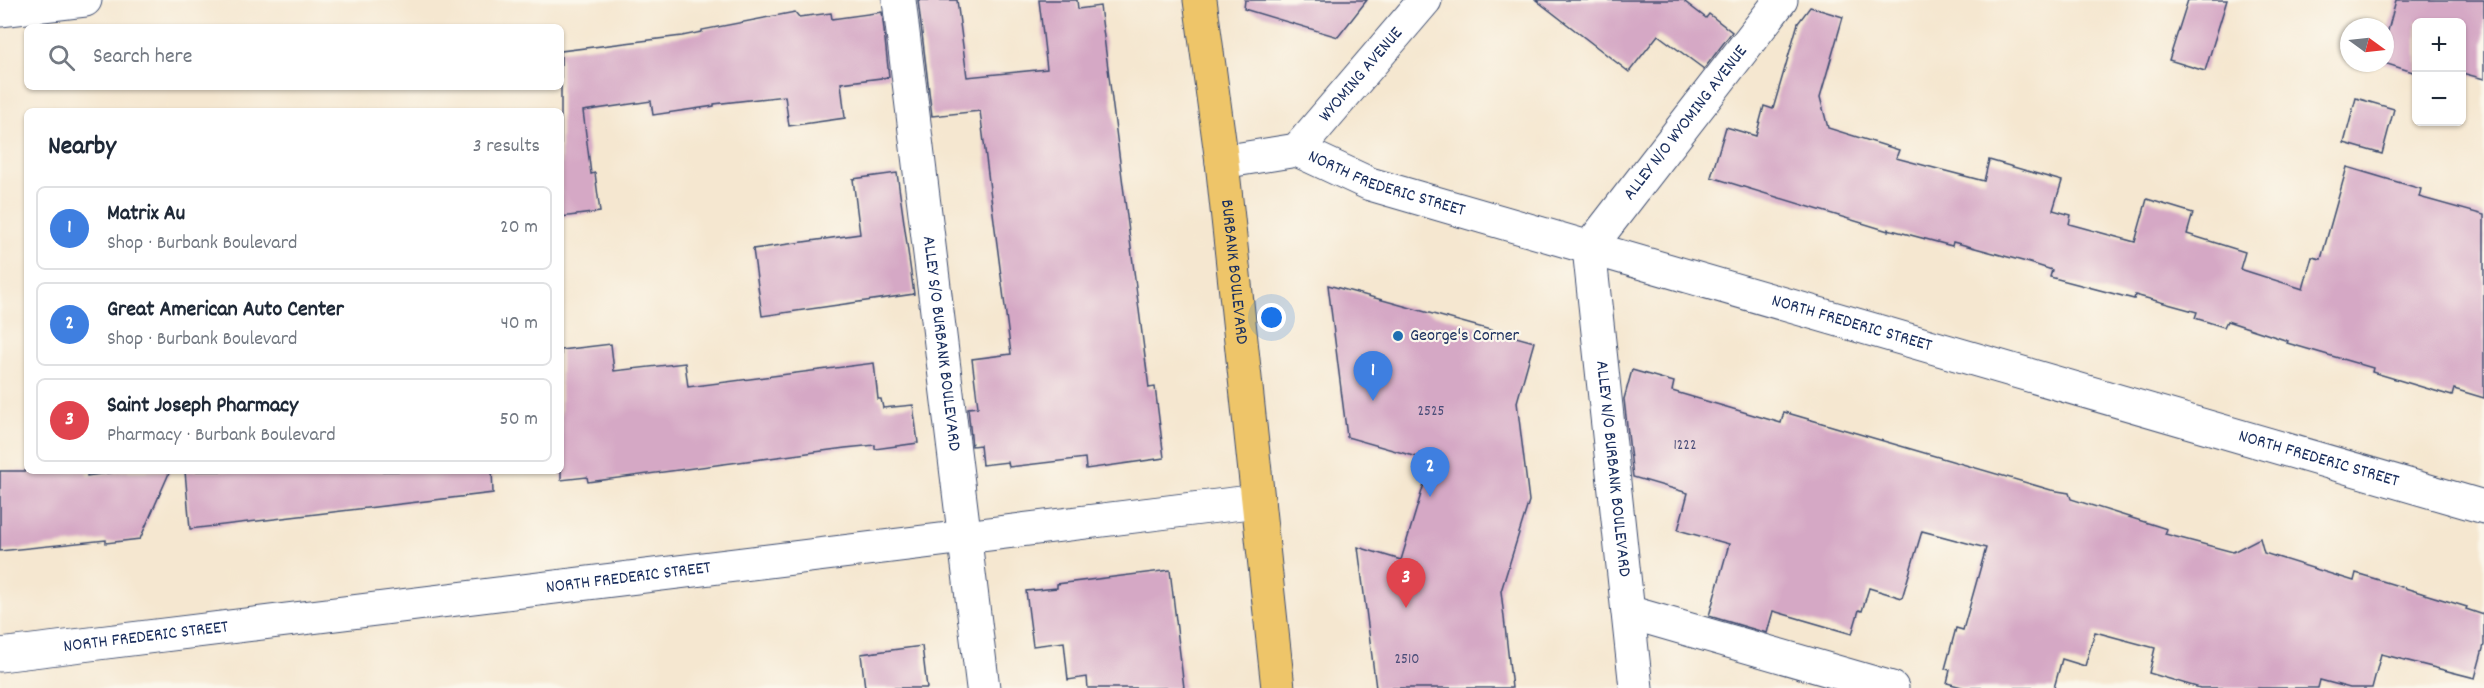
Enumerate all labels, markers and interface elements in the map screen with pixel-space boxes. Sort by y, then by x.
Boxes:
north arrow [2340,18,2394,72]
map controls [2412,18,2466,126]
button: + [2412,18,2466,72]
street label: WYOMING AVENUE [1313,22,1409,128]
search box [24,24,564,90]
street label: ALLEY N/O WYOMING AVENUE [1618,40,1754,206]
icon: search [45,41,78,74]
text: Search here [93,42,192,73]
button: − [2412,72,2466,126]
text: Nearby [48,129,116,166]
text: 3 results [473,133,540,161]
street label: NORTH FREDERIC STREET [1304,144,1468,223]
street label: BURBANK BOULEVARD [1214,198,1254,346]
text: Matrix Au [107,199,185,230]
text: 1 [67,214,72,242]
text: 20 m [500,214,538,242]
text: Shop · Burbank Boulevard [107,230,298,258]
street label: ALLEY S/O BURBANK BOULEVARD [915,234,966,452]
street label: NORTH FREDERIC STREET [1768,289,1935,359]
text: Great American Auto Center [107,295,344,326]
your location [1257,303,1286,332]
text: 2 [65,310,74,338]
text: 40 m [500,310,538,338]
place label: George's Corner [1410,324,1520,349]
text: Shop · Burbank Boulevard [107,326,298,354]
marker: George's Corner [1391,329,1405,343]
pin: 1 [1354,352,1392,401]
street label: ALLEY N/O BURBANK BOULEVARD [1589,359,1637,578]
text: Saint Joseph Pharmacy [107,391,298,422]
house number: 2525 [1417,401,1445,423]
text: 3 [65,406,74,434]
text: 50 m [500,406,538,434]
text: Pharmacy · Burbank Boulevard [107,422,336,450]
street label: NORTH FREDERIC STREET [2235,424,2402,494]
house number: 1222 [1674,435,1696,457]
pin: 2 [1410,448,1450,497]
street label: NORTH FREDERIC STREET [544,556,712,601]
pin: 3 [1386,558,1426,608]
street label: NORTH FREDERIC STREET [62,615,230,660]
house number: 2510 [1395,649,1419,671]

